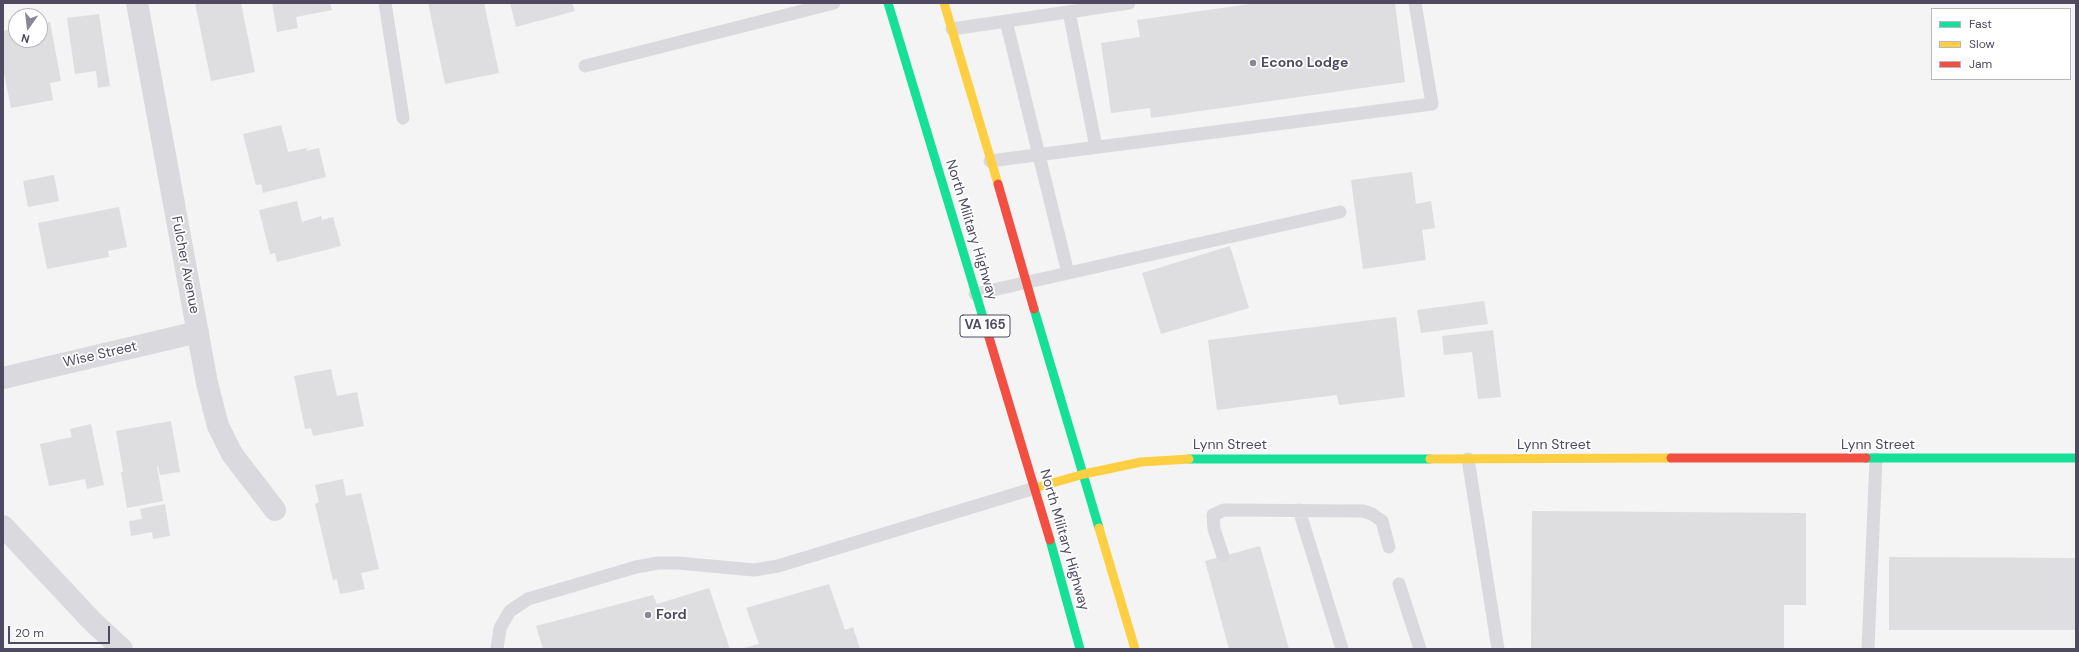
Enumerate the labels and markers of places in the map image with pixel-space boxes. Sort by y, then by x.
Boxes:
place label: Econo Lodge [1261,55,1348,71]
marker: Econo Lodge [1248,58,1258,68]
place label: Ford [656,607,687,623]
marker: Ford [643,610,653,620]

